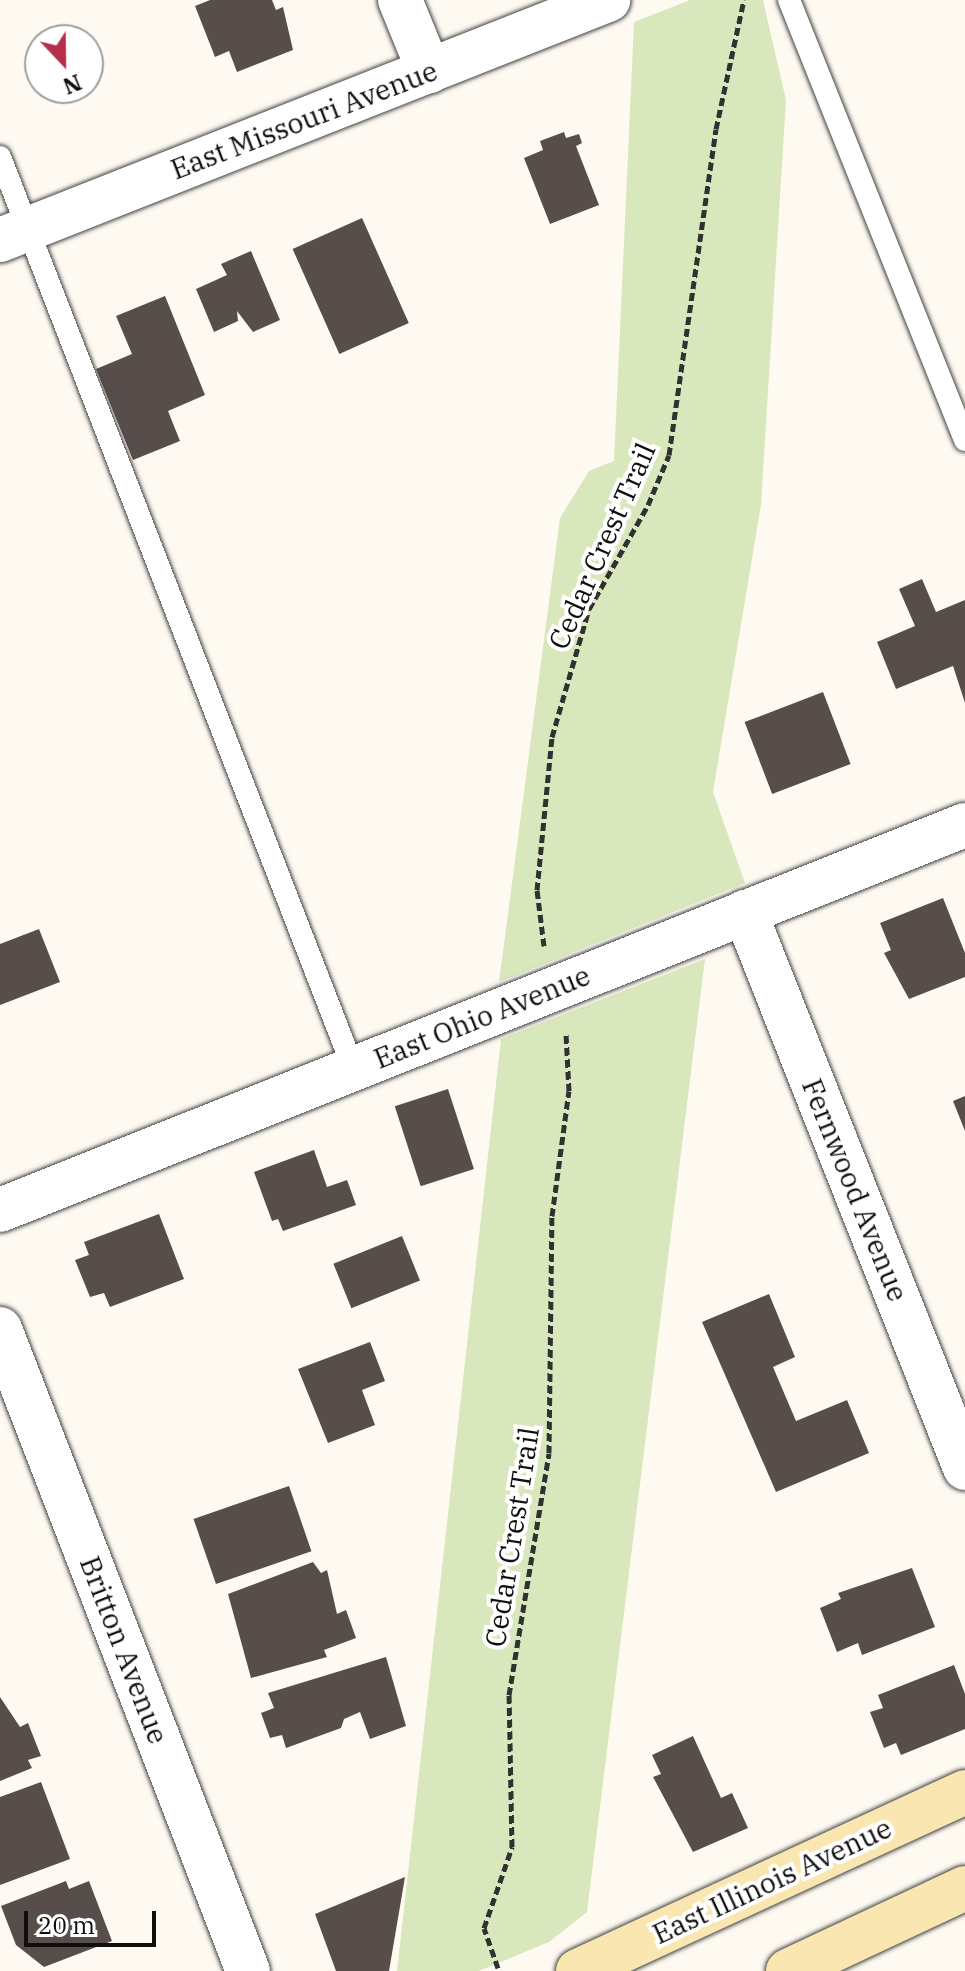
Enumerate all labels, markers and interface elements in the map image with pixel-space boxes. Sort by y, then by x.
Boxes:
north arrow [24,24,104,104]
street label: East Missouri Avenue [166,54,442,186]
text: N [59,68,86,102]
street label: Cedar Crest Trail [541,438,663,654]
street label: East Ohio Avenue [369,958,595,1076]
street label: Fernwood Avenue [795,1074,915,1306]
street label: Cedar Crest Trail [478,1425,546,1649]
street label: Britton Avenue [73,1552,175,1748]
street label: East Illinois Avenue [647,1811,897,1951]
scale bar [28,1895,160,1945]
text: 20 m [38,1909,95,1941]

